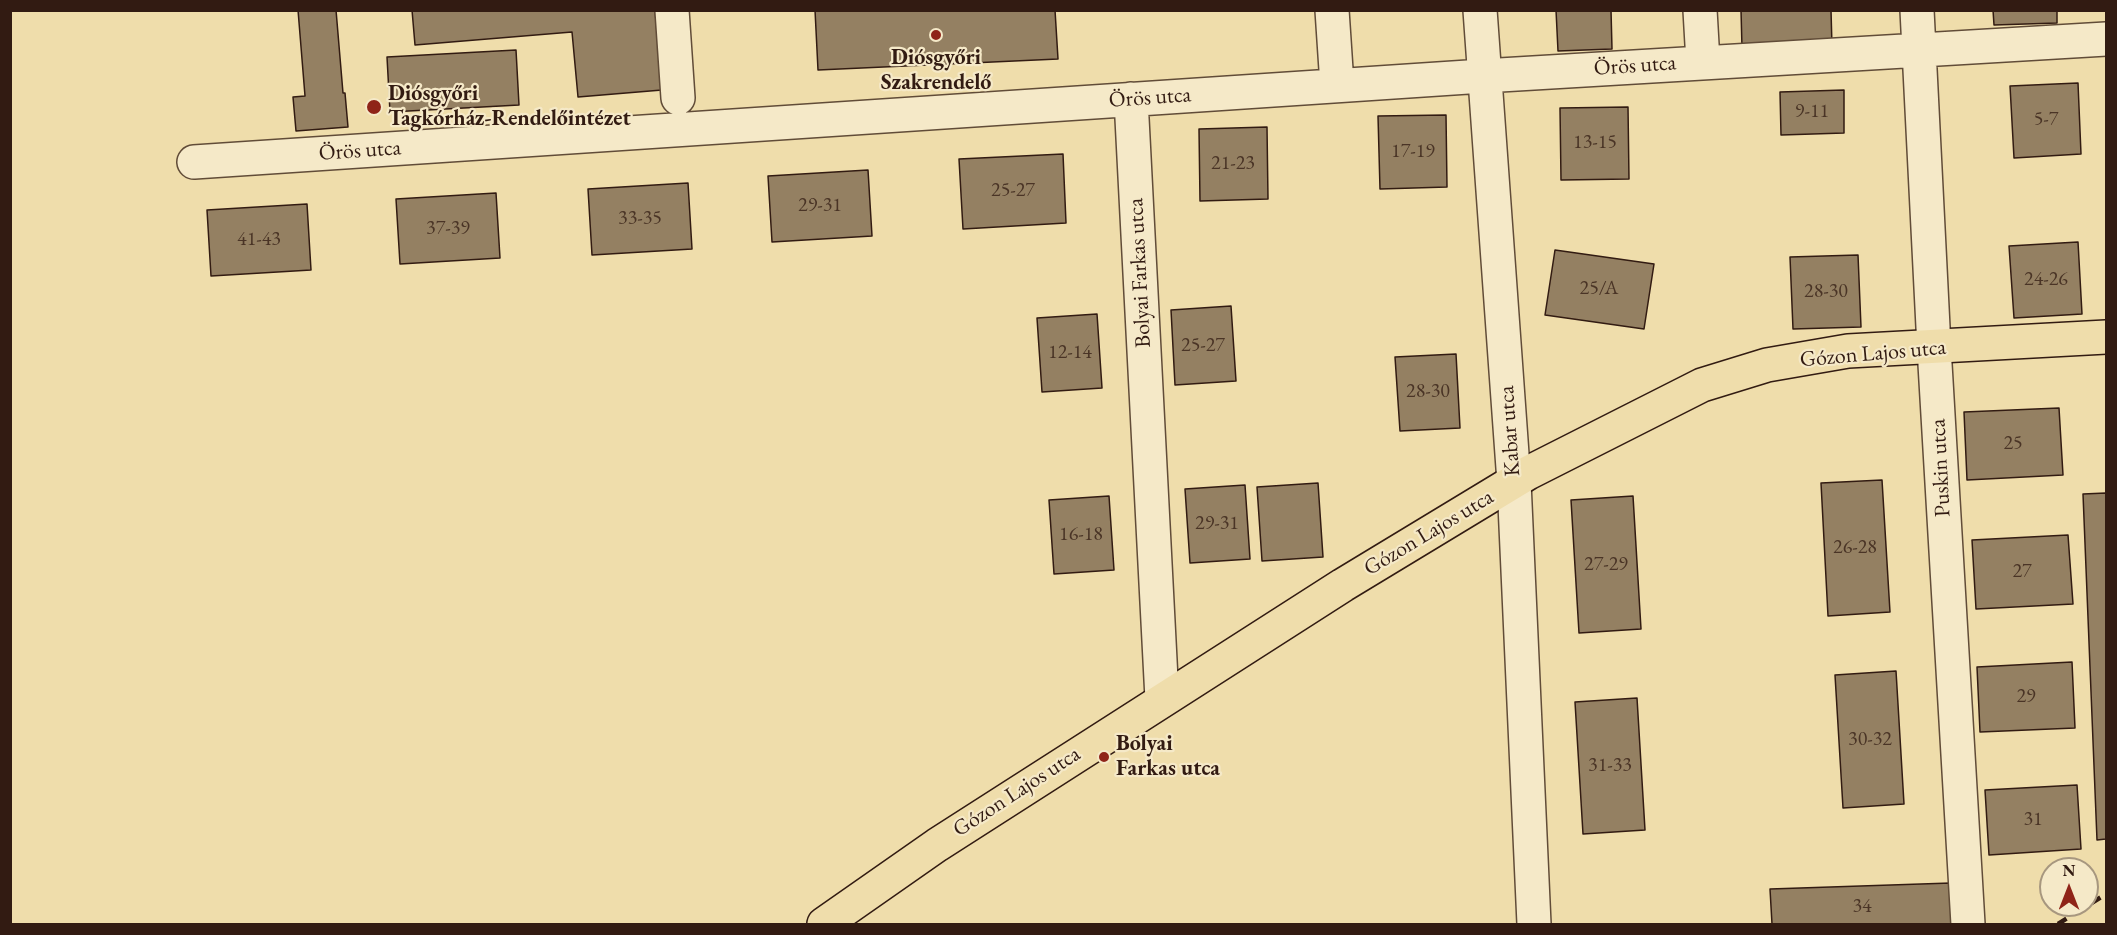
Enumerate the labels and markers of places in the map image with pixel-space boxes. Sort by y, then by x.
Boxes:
marker: Diósgyőri Szakrendelő [929,28,943,42]
place label: Diósgyőri Szakrendelő [881,45,991,96]
place label: Diósgyőri Tagkórház-Rendelőintézet [388,81,631,132]
marker: Diósgyőri Tagkórház-Rendelőintézet [365,98,383,116]
place label: Bolyai Farkas utca [1116,731,1220,782]
marker: Bolyai Farkas utca [1097,750,1111,764]

